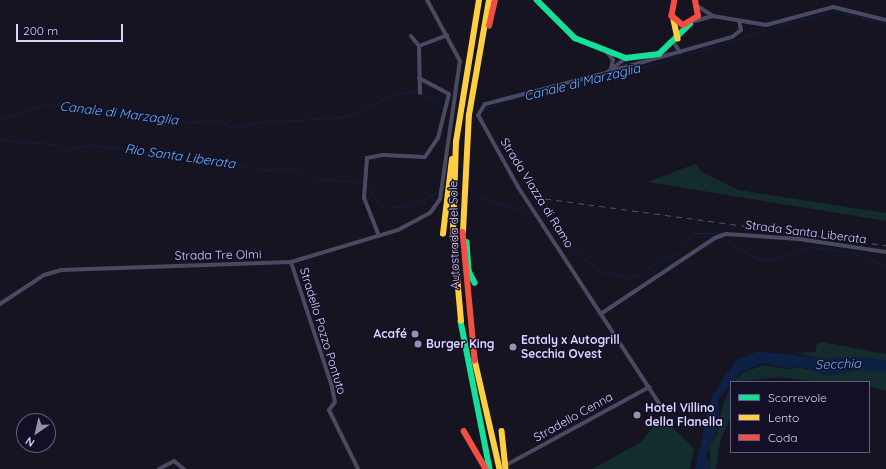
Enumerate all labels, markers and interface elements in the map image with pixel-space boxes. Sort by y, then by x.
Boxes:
scale bar [18,16,125,42]
text: 200 m [23,23,58,38]
water label: Canale di Marzaglia [522,60,642,104]
water label: Canale di Marzaglia [59,98,179,128]
street label: Strada Viazza di Ramo [497,135,577,251]
water label: Rio Santa Liberata [124,141,236,171]
street label: Autostrada del Sole [446,181,462,289]
street label: Strada Santa Liberata [745,217,867,247]
street label: Strada Tre Olmi [174,247,262,263]
street label: Stradello Pozzo Pontuto [297,266,349,396]
place label: Acafé [374,327,407,341]
marker: Acafé [410,329,420,339]
place label: Eataly x Autogrill Secchia Ovest [521,333,620,361]
place label: Burger King [426,337,494,351]
marker: Burger King [413,339,423,349]
marker: Eataly x Autogrill Secchia Ovest [508,342,518,352]
water label: Secchia [815,355,861,373]
legend [730,381,870,453]
street label: Stradello Cenna [531,389,615,445]
text: Scorrevole [768,390,827,405]
place label: Hotel Villino della Flanella [645,401,723,429]
marker: Hotel Villino della Flanella [632,410,642,420]
text: Lento [768,410,799,425]
north arrow [16,413,56,453]
text: Coda [768,430,798,445]
text: N [23,434,37,450]

